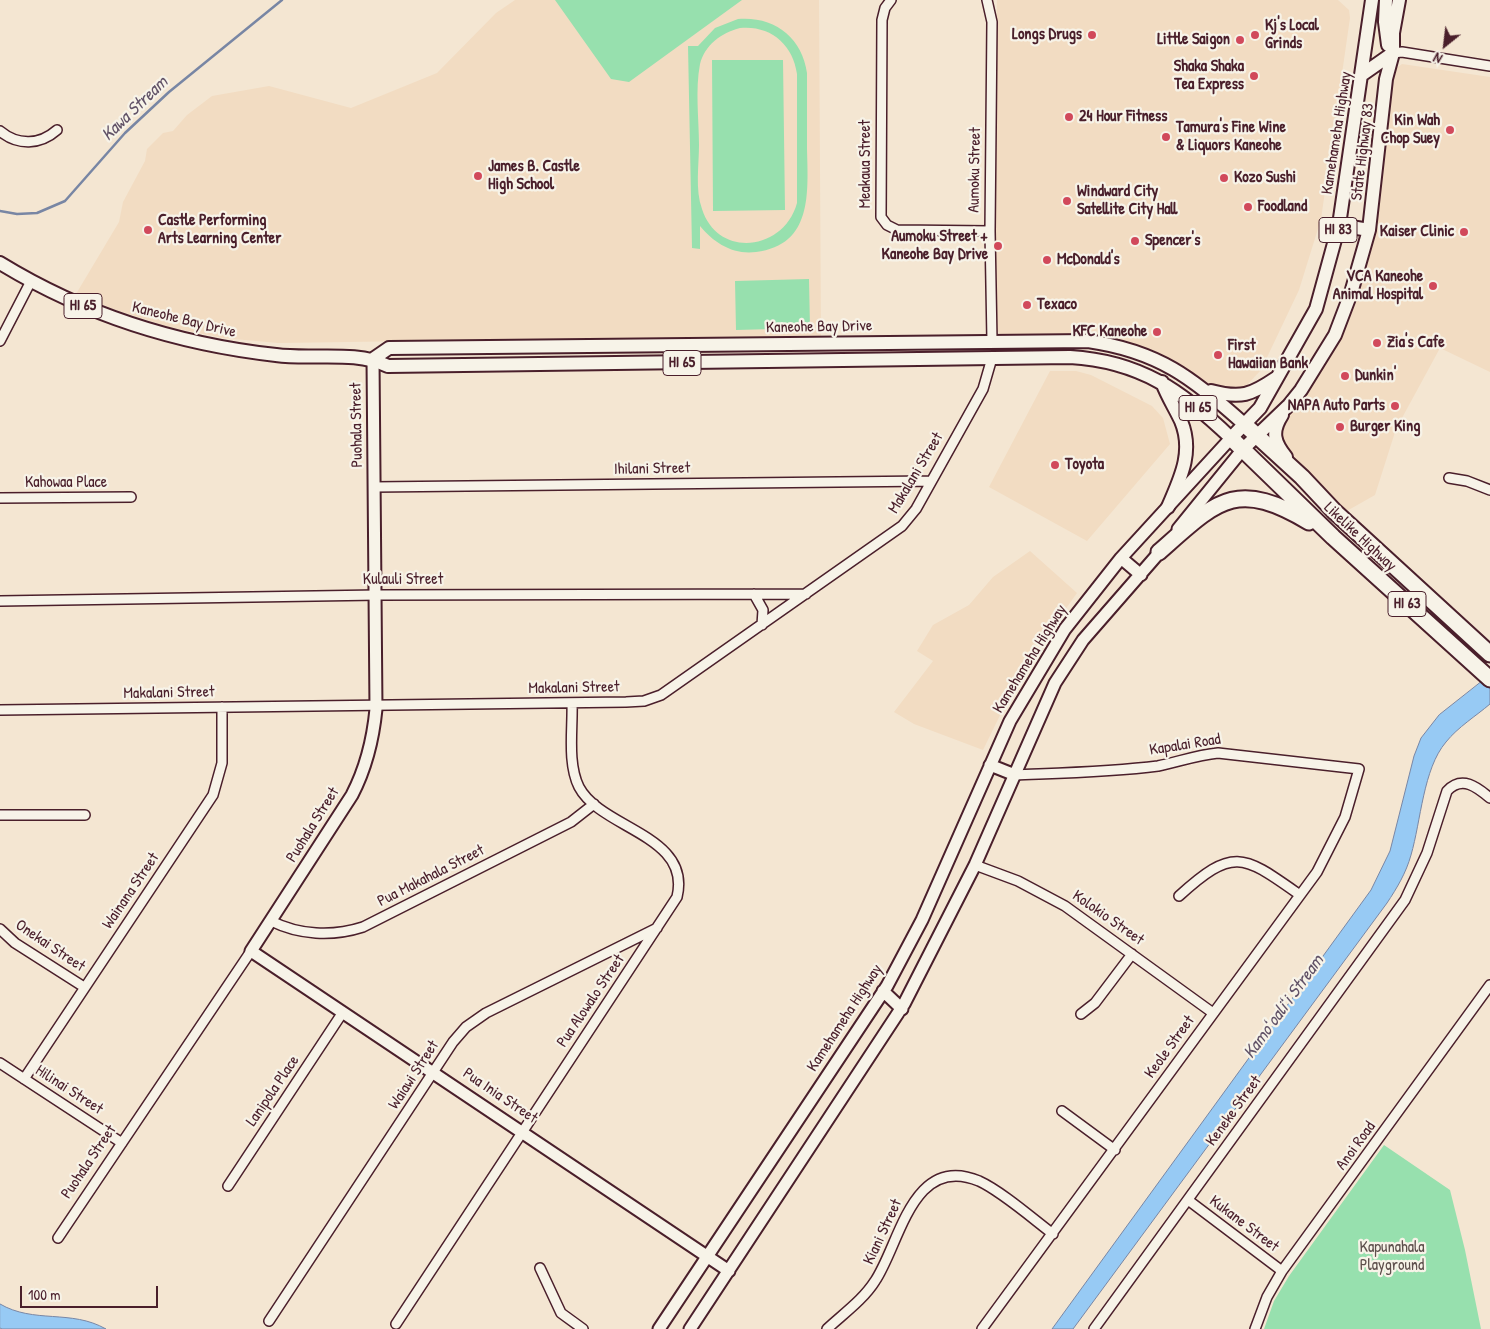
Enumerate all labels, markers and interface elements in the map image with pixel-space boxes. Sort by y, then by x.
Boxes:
place label: Kj's Local Grinds [1265,16,1319,54]
north arrow [1420,20,1470,70]
place label: Longs Drugs [1012,25,1082,45]
marker: Longs Drugs [1086,29,1098,41]
marker: Kj's Local Grinds [1249,29,1261,41]
place label: Little Saigon [1157,30,1230,50]
marker: Little Saigon [1234,34,1246,46]
text: N [1430,48,1445,69]
place label: Shaka Shaka Tea Express [1174,57,1244,95]
marker: Shaka Shaka Tea Express [1248,70,1260,82]
street label: Kamehameha Highway [1318,70,1356,196]
water label: Kawa Stream [97,72,173,146]
street label: State Highway 83 [1348,102,1378,202]
place label: 24 Hour Fitness [1079,107,1167,127]
marker: 24 Hour Fitness [1063,111,1075,123]
place label: Kin Wah Chop Suey [1381,111,1440,149]
place label: Tamura's Fine Wine & Liquors Kaneohe [1176,118,1286,156]
street label: Meakaua Street [856,120,876,208]
marker: Kin Wah Chop Suey [1444,124,1456,136]
street label: Aumoku Street [965,127,985,213]
marker: Tamura's Fine Wine & Liquors Kaneohe [1160,131,1172,143]
place label: James B. Castle High School [488,157,580,195]
place label: Kozo Sushi [1234,168,1296,188]
marker: James B. Castle High School [472,170,484,182]
marker: Kozo Sushi [1218,172,1230,184]
place label: Windward City Satellite City Hall [1077,182,1177,220]
marker: Windward City Satellite City Hall [1061,195,1073,207]
place label: Foodland [1258,197,1307,217]
marker: Foodland [1242,201,1254,213]
place label: Castle Performing Arts Learning Center [158,211,281,249]
road number: HI 83 [1319,218,1357,242]
place label: Kaiser Clinic [1380,222,1454,242]
marker: Castle Performing Arts Learning Center [142,224,154,236]
marker: Kaiser Clinic [1458,226,1470,238]
place label: Aumoku Street + Kaneohe Bay Drive [882,227,988,265]
place label: Spencer's [1145,231,1200,251]
marker: Spencer's [1129,235,1141,247]
marker: Aumoku Street + Kaneohe Bay Drive [992,240,1004,252]
place label: McDonald's [1057,250,1120,270]
marker: McDonald's [1041,254,1053,266]
place label: VCA Kaneohe Animal Hospital [1333,267,1423,305]
marker: VCA Kaneohe Animal Hospital [1427,280,1439,292]
road number: HI 65 [64,294,102,318]
place label: Texaco [1037,295,1077,315]
street label: Kaneohe Bay Drive [130,298,238,342]
marker: Texaco [1021,299,1033,311]
street label: Kaneohe Bay Drive [766,316,872,338]
place label: KFC Kaneohe [1072,322,1147,342]
marker: KFC Kaneohe [1151,326,1163,338]
place label: Zia's Cafe [1387,333,1445,353]
place label: First Hawaiian Bank [1228,336,1308,374]
marker: Zia's Cafe [1371,337,1383,349]
marker: First Hawaiian Bank [1212,349,1224,361]
road number: HI 65 [663,350,701,376]
place label: Dunkin' [1355,366,1396,386]
marker: Dunkin' [1339,370,1351,382]
street label: Puohala Street [347,382,367,468]
road number: HI 65 [1179,396,1217,420]
place label: NAPA Auto Parts [1288,396,1385,416]
marker: NAPA Auto Parts [1389,400,1401,412]
place label: Burger King [1350,417,1420,437]
marker: Burger King [1334,421,1346,433]
street label: Makalani Street [884,429,948,517]
place label: Toyota [1065,455,1104,475]
street label: Ihilani Street [614,459,690,479]
marker: Toyota [1049,459,1061,471]
street label: Kahowaa Place [25,473,107,493]
street label: Likelike Highway [1320,498,1400,576]
street label: Kulauli Street [363,570,443,590]
road number: HI 63 [1388,592,1426,616]
street label: Kamehameha Highway [989,601,1071,717]
street label: Makalani Street [528,678,620,698]
street label: Makalani Street [123,683,215,703]
street label: Kapalai Road [1148,730,1222,760]
street label: Puohala Street [282,784,344,866]
street label: Pua Makahala Street [374,841,488,911]
street label: Wainana Street [99,849,163,933]
street label: Kolokio Street [1068,886,1148,950]
street label: Onekai Street [12,916,88,976]
street label: Pua Alowalo Street [553,951,629,1051]
water label: Kamoʻoaliʻi Stream [1239,951,1329,1063]
street label: Kamehameha Highway [803,961,887,1075]
street label: Keole Street [1141,1012,1199,1082]
street label: Waiawi Street [385,1037,443,1113]
street label: Lanipola Place [242,1052,304,1130]
street label: Hilinai Street [32,1061,106,1119]
street label: Pua Inia Street [459,1064,541,1128]
street label: Keneke Street [1202,1072,1266,1150]
street label: Anoi Road [1332,1118,1380,1174]
street label: Puohala Street [57,1121,121,1203]
street label: Kukane Street [1205,1192,1283,1256]
street label: Kiani Street [860,1196,906,1268]
park label: Kapunahala Playground [1360,1238,1424,1276]
scale bar [22,1276,160,1308]
text: 100 m [28,1284,61,1305]

